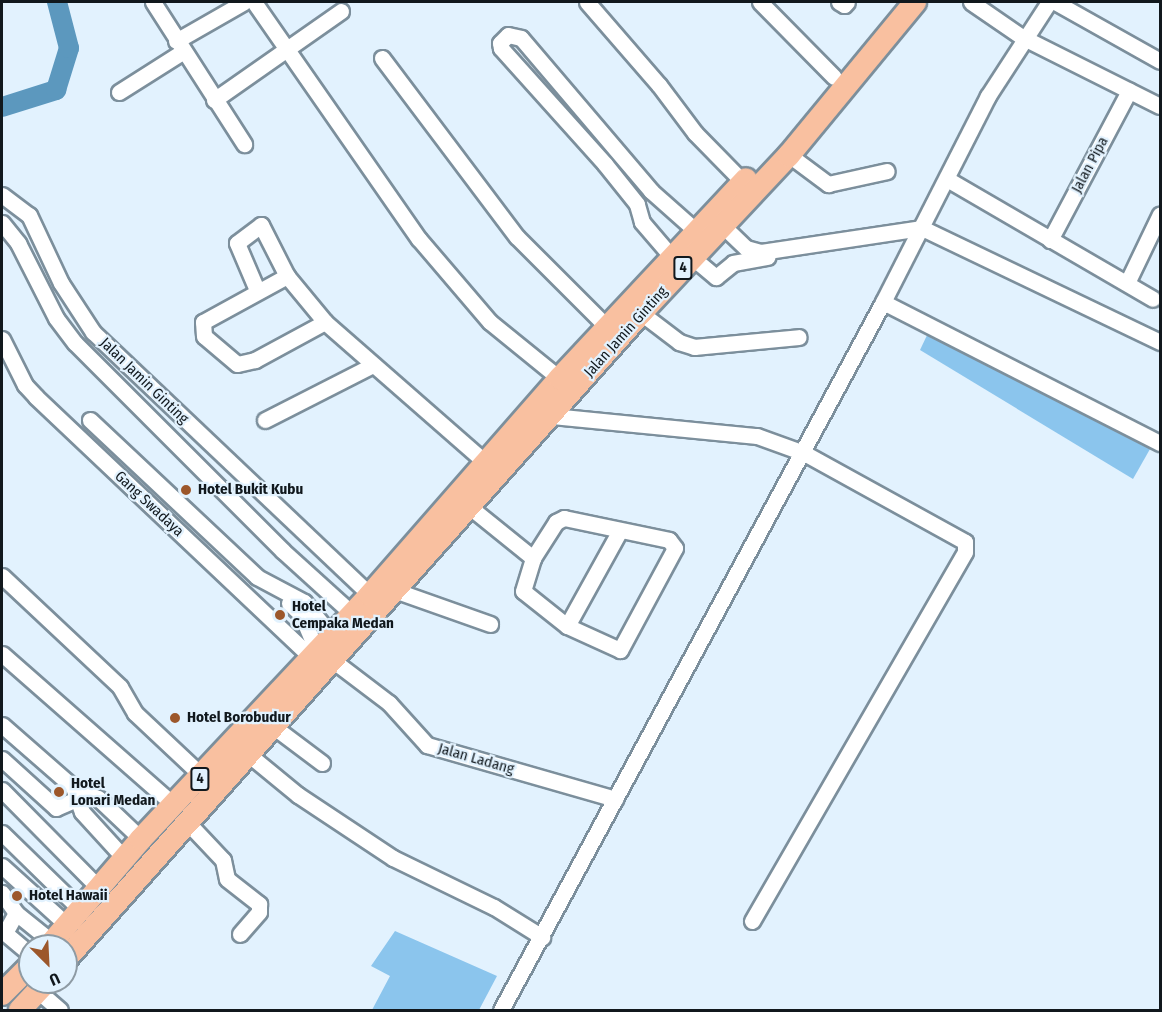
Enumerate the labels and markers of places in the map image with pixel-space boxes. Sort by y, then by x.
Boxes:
place label: Hotel Bukit Kubu [198,481,303,499]
marker: Hotel Bukit Kubu [179,483,193,497]
place label: Hotel Cempaka Medan [292,597,394,632]
marker: Hotel Cempaka Medan [273,608,287,622]
place label: Hotel Borobudur [187,709,291,727]
marker: Hotel Borobudur [168,711,182,725]
place label: Hotel Lonari Medan [71,774,155,809]
marker: Hotel Lonari Medan [52,785,66,799]
place label: Hotel Hawaii [29,887,108,905]
marker: Hotel Hawaii [10,889,24,903]

